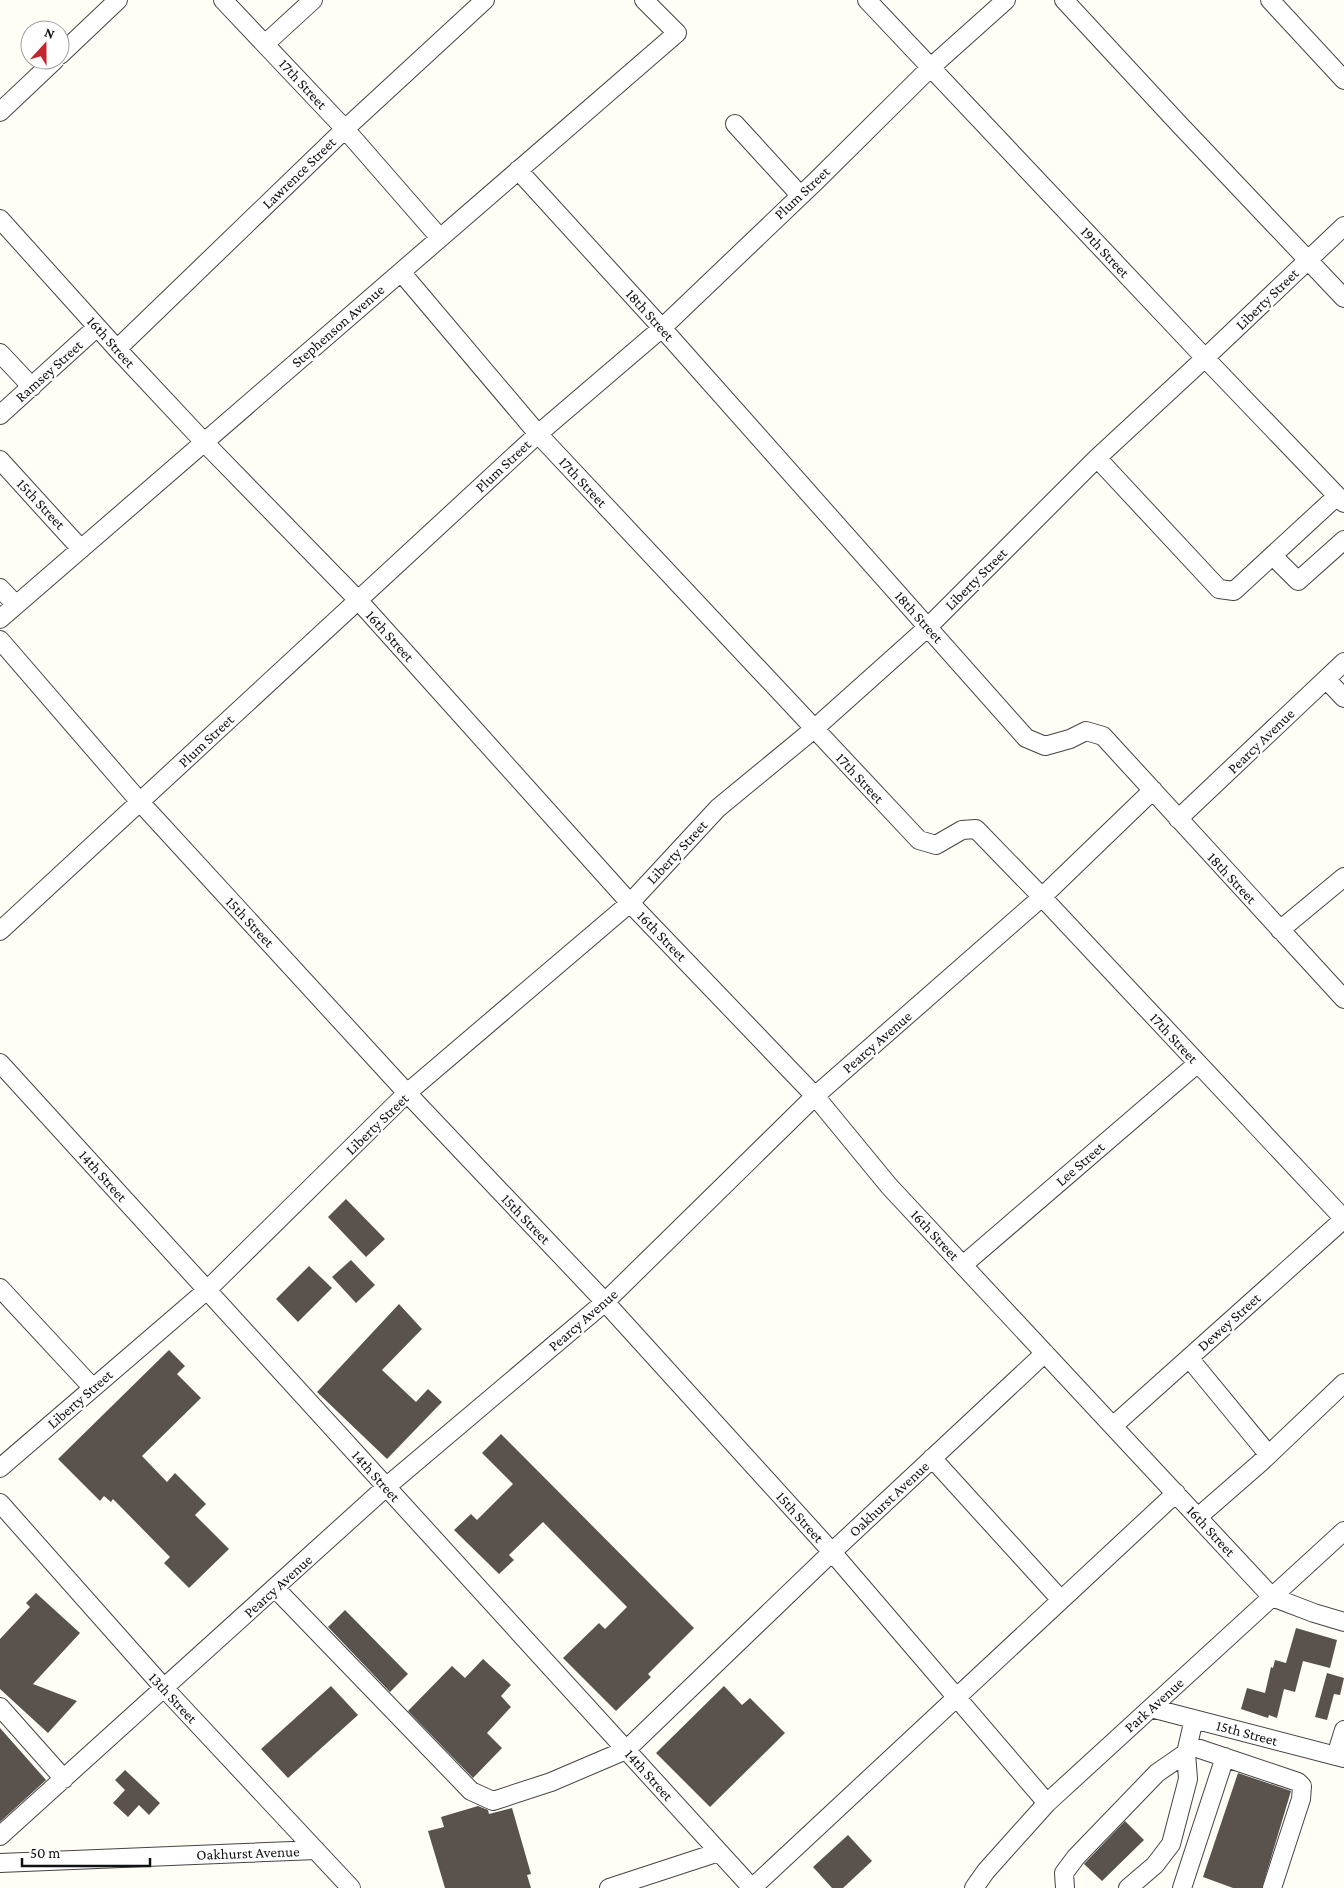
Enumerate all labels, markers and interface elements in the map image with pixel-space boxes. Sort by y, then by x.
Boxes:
north arrow [20,20,70,70]
text: N [42,24,57,42]
street label: 17th Street [276,56,331,113]
street label: Lawrence Street [259,133,340,212]
street label: Plum Street [771,163,834,223]
street label: 19th Street [1077,223,1133,281]
street label: Liberty Street [1232,264,1303,334]
street label: Stephenson Avenue [288,281,389,371]
street label: 18th Street [623,286,678,345]
street label: 16th Street [84,313,139,372]
street label: Ramsey Street [12,336,87,406]
street label: Plum Street [472,436,535,496]
street label: 17th Street [556,454,611,511]
street label: 15th Street [14,476,69,533]
street label: Liberty Street [942,544,1012,614]
street label: 18th Street [892,588,947,647]
street label: 16th Street [363,607,418,666]
street label: Pearcy Avenue [1225,705,1298,777]
street label: Plum Street [175,711,238,771]
street label: 17th Street [833,750,888,807]
street label: Liberty Street [644,816,712,888]
street label: 18th Street [1204,849,1260,908]
street label: 15th Street [223,894,278,951]
street label: 16th Street [634,908,691,965]
street label: Pearcy Avenue [839,1008,916,1077]
street label: 17th Street [1147,1010,1202,1067]
street label: Liberty Street [342,1089,413,1159]
street label: Lee Street [1053,1138,1108,1189]
street label: 14th Street [76,1147,131,1206]
street label: 15th Street [498,1191,554,1248]
street label: 16th Street [907,1206,963,1264]
street label: Pearcy Avenue [545,1286,622,1355]
street label: Dewey Street [1194,1289,1265,1355]
street label: Liberty Street [44,1366,117,1432]
street label: 14th Street [349,1447,404,1506]
street label: Oakhurst Avenue [846,1458,933,1540]
street label: 15th Street [773,1488,828,1547]
street label: 16th Street [1183,1502,1239,1560]
street label: Pearcy Avenue [241,1551,316,1621]
street label: 13th Street [146,1669,201,1727]
street label: Park Avenue [1121,1674,1187,1736]
street label: 15th Street [1215,1717,1280,1749]
street label: 14th Street [622,1746,677,1805]
scale bar [22,1836,150,1868]
street label: Oakhurst Avenue [196,1843,300,1863]
text: 50 m [30,1845,60,1861]

